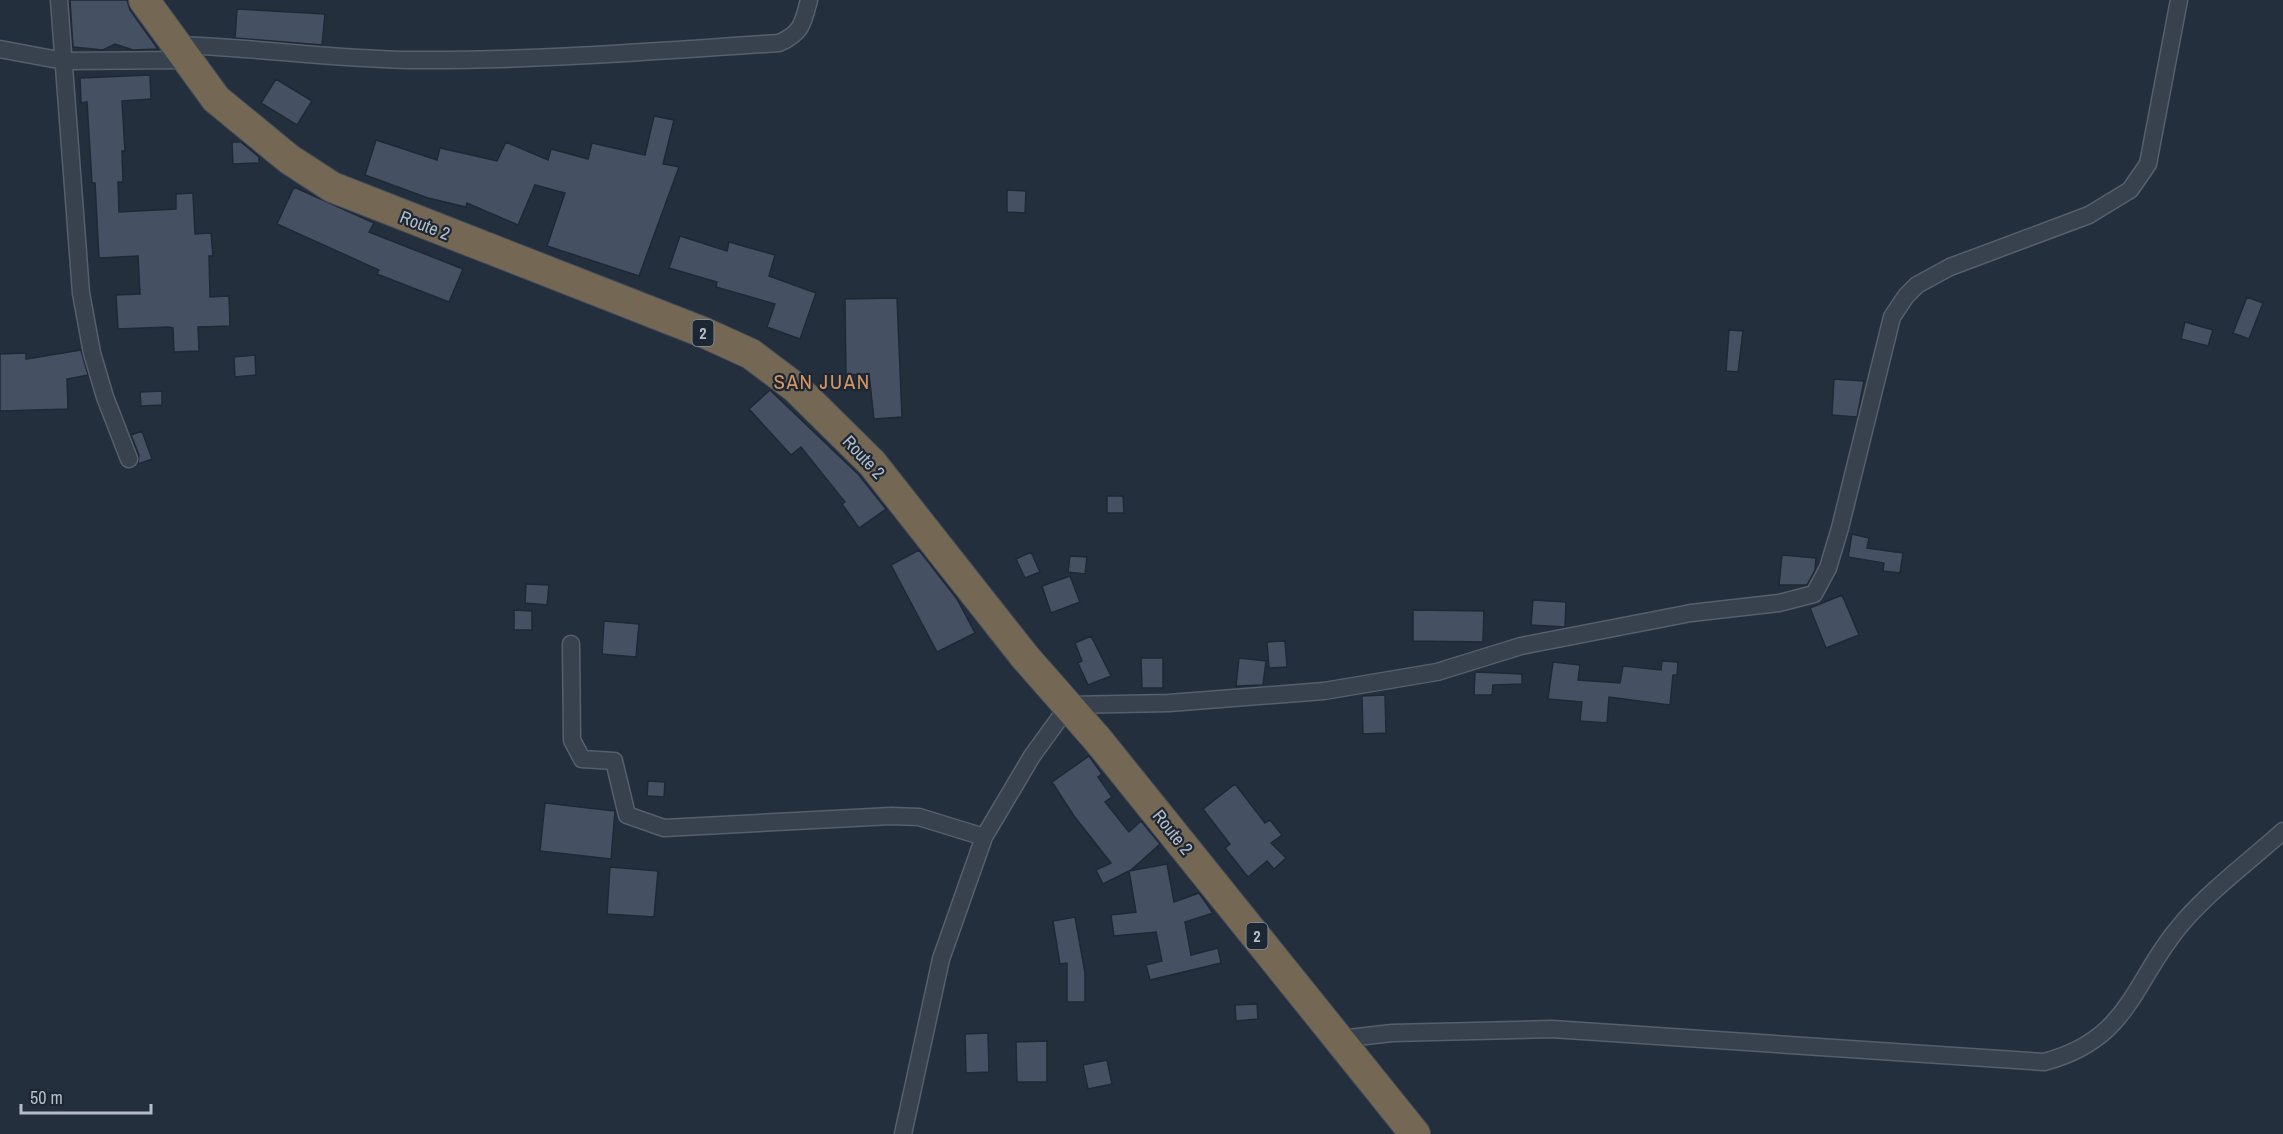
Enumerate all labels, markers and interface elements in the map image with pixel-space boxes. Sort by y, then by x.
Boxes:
street label: Route 2 [396,204,454,246]
road number: 2 [692,320,714,346]
district label: SAN JUAN [773,367,871,396]
street label: Route 2 [837,430,891,484]
street label: Route 2 [1147,804,1199,860]
road number: 2 [1246,923,1268,949]
scale bar [21,1077,152,1115]
text: 50 m [30,1085,63,1110]

